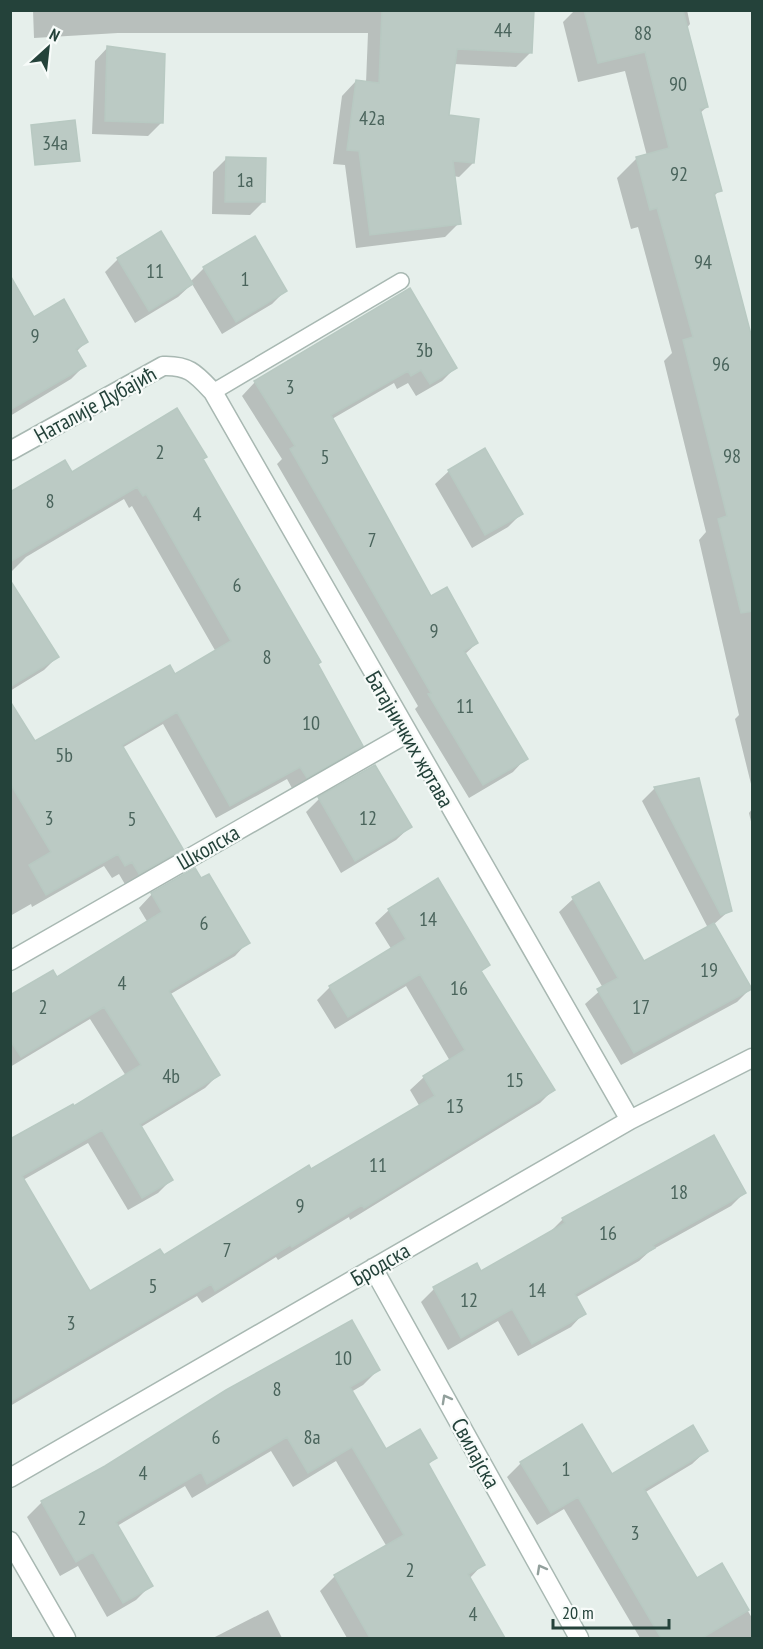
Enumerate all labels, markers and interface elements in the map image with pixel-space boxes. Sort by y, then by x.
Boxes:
house number: 44 [494,17,512,43]
north arrow [18,18,78,78]
house number: 88 [634,20,652,46]
text: N [46,24,63,46]
house number: 90 [669,71,687,97]
house number: 42a [359,105,385,131]
house number: 34a [42,130,68,156]
house number: 92 [670,161,688,187]
house number: 1a [237,167,254,193]
house number: 94 [694,249,712,275]
house number: 11 [146,258,164,284]
house number: 1 [241,266,250,292]
house number: 9 [31,323,40,349]
house number: 3b [415,337,433,363]
house number: 96 [712,351,730,377]
street label: Наталије Дубајић [29,359,161,449]
house number: 3 [286,374,295,400]
house number: 2 [156,439,165,465]
house number: 98 [723,443,741,469]
house number: 5 [321,444,330,470]
house number: 8 [46,488,55,514]
house number: 4 [193,501,202,527]
house number: 7 [368,527,377,553]
house number: 6 [233,572,242,598]
house number: 9 [430,618,439,644]
house number: 8 [263,644,272,670]
street label: Батајничких жртава [360,666,460,812]
house number: 11 [456,693,474,719]
house number: 10 [302,710,320,736]
house number: 5b [55,742,73,768]
house number: 3 [45,805,54,831]
house number: 12 [359,805,377,831]
house number: 5 [128,806,137,832]
street label: Школска [172,818,244,876]
house number: 14 [419,906,437,932]
house number: 6 [200,910,209,936]
house number: 19 [700,957,718,983]
house number: 4 [118,970,127,996]
house number: 16 [450,975,468,1001]
house number: 2 [39,994,48,1020]
house number: 17 [632,994,650,1020]
house number: 4b [162,1063,180,1089]
house number: 15 [506,1067,524,1093]
house number: 13 [446,1093,464,1119]
house number: 11 [369,1152,387,1178]
house number: 18 [670,1179,688,1205]
house number: 9 [296,1193,305,1219]
house number: 16 [599,1220,617,1246]
street label: Бродска [345,1236,415,1292]
house number: 7 [223,1237,232,1263]
house number: 5 [149,1273,158,1299]
house number: 14 [528,1277,546,1303]
house number: 12 [460,1287,478,1313]
house number: 3 [67,1310,76,1336]
house number: 10 [334,1345,352,1371]
house number: 8 [273,1376,282,1402]
one-way arrow [442,1395,453,1405]
street label: Свилајска [445,1413,507,1493]
house number: 6 [212,1424,221,1450]
house number: 8a [304,1424,321,1450]
house number: 1 [562,1456,571,1482]
house number: 4 [139,1460,148,1486]
house number: 2 [78,1505,87,1531]
house number: 3 [631,1520,640,1546]
house number: 2 [406,1557,415,1583]
one-way arrow [537,1565,548,1575]
scale bar [553,1592,668,1630]
house number: 4 [469,1601,478,1627]
text: 20 m [562,1601,594,1624]

